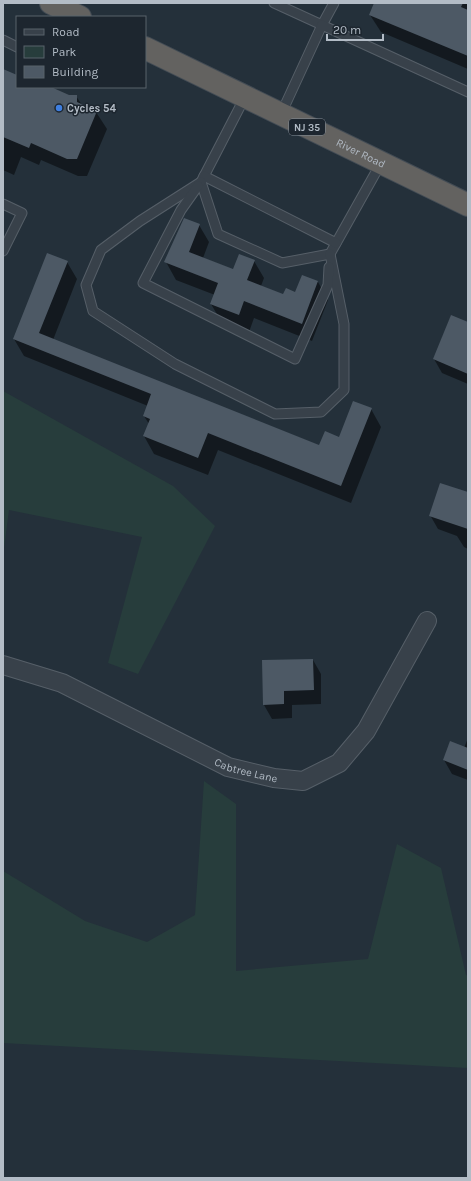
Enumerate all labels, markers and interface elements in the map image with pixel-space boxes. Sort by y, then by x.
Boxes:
legend [16,16,146,88]
scale bar [327,16,383,42]
text: 20 m [333,23,361,37]
text: Road [52,25,80,39]
text: Park [52,45,77,59]
text: Building [52,65,99,79]
place label: Cycles 54 [67,102,116,115]
marker: Cycles 54 [54,103,64,113]
road number: NJ 35 [289,119,325,135]
street label: River Road [334,136,387,171]
street label: Cabtree Lane [212,755,278,785]

